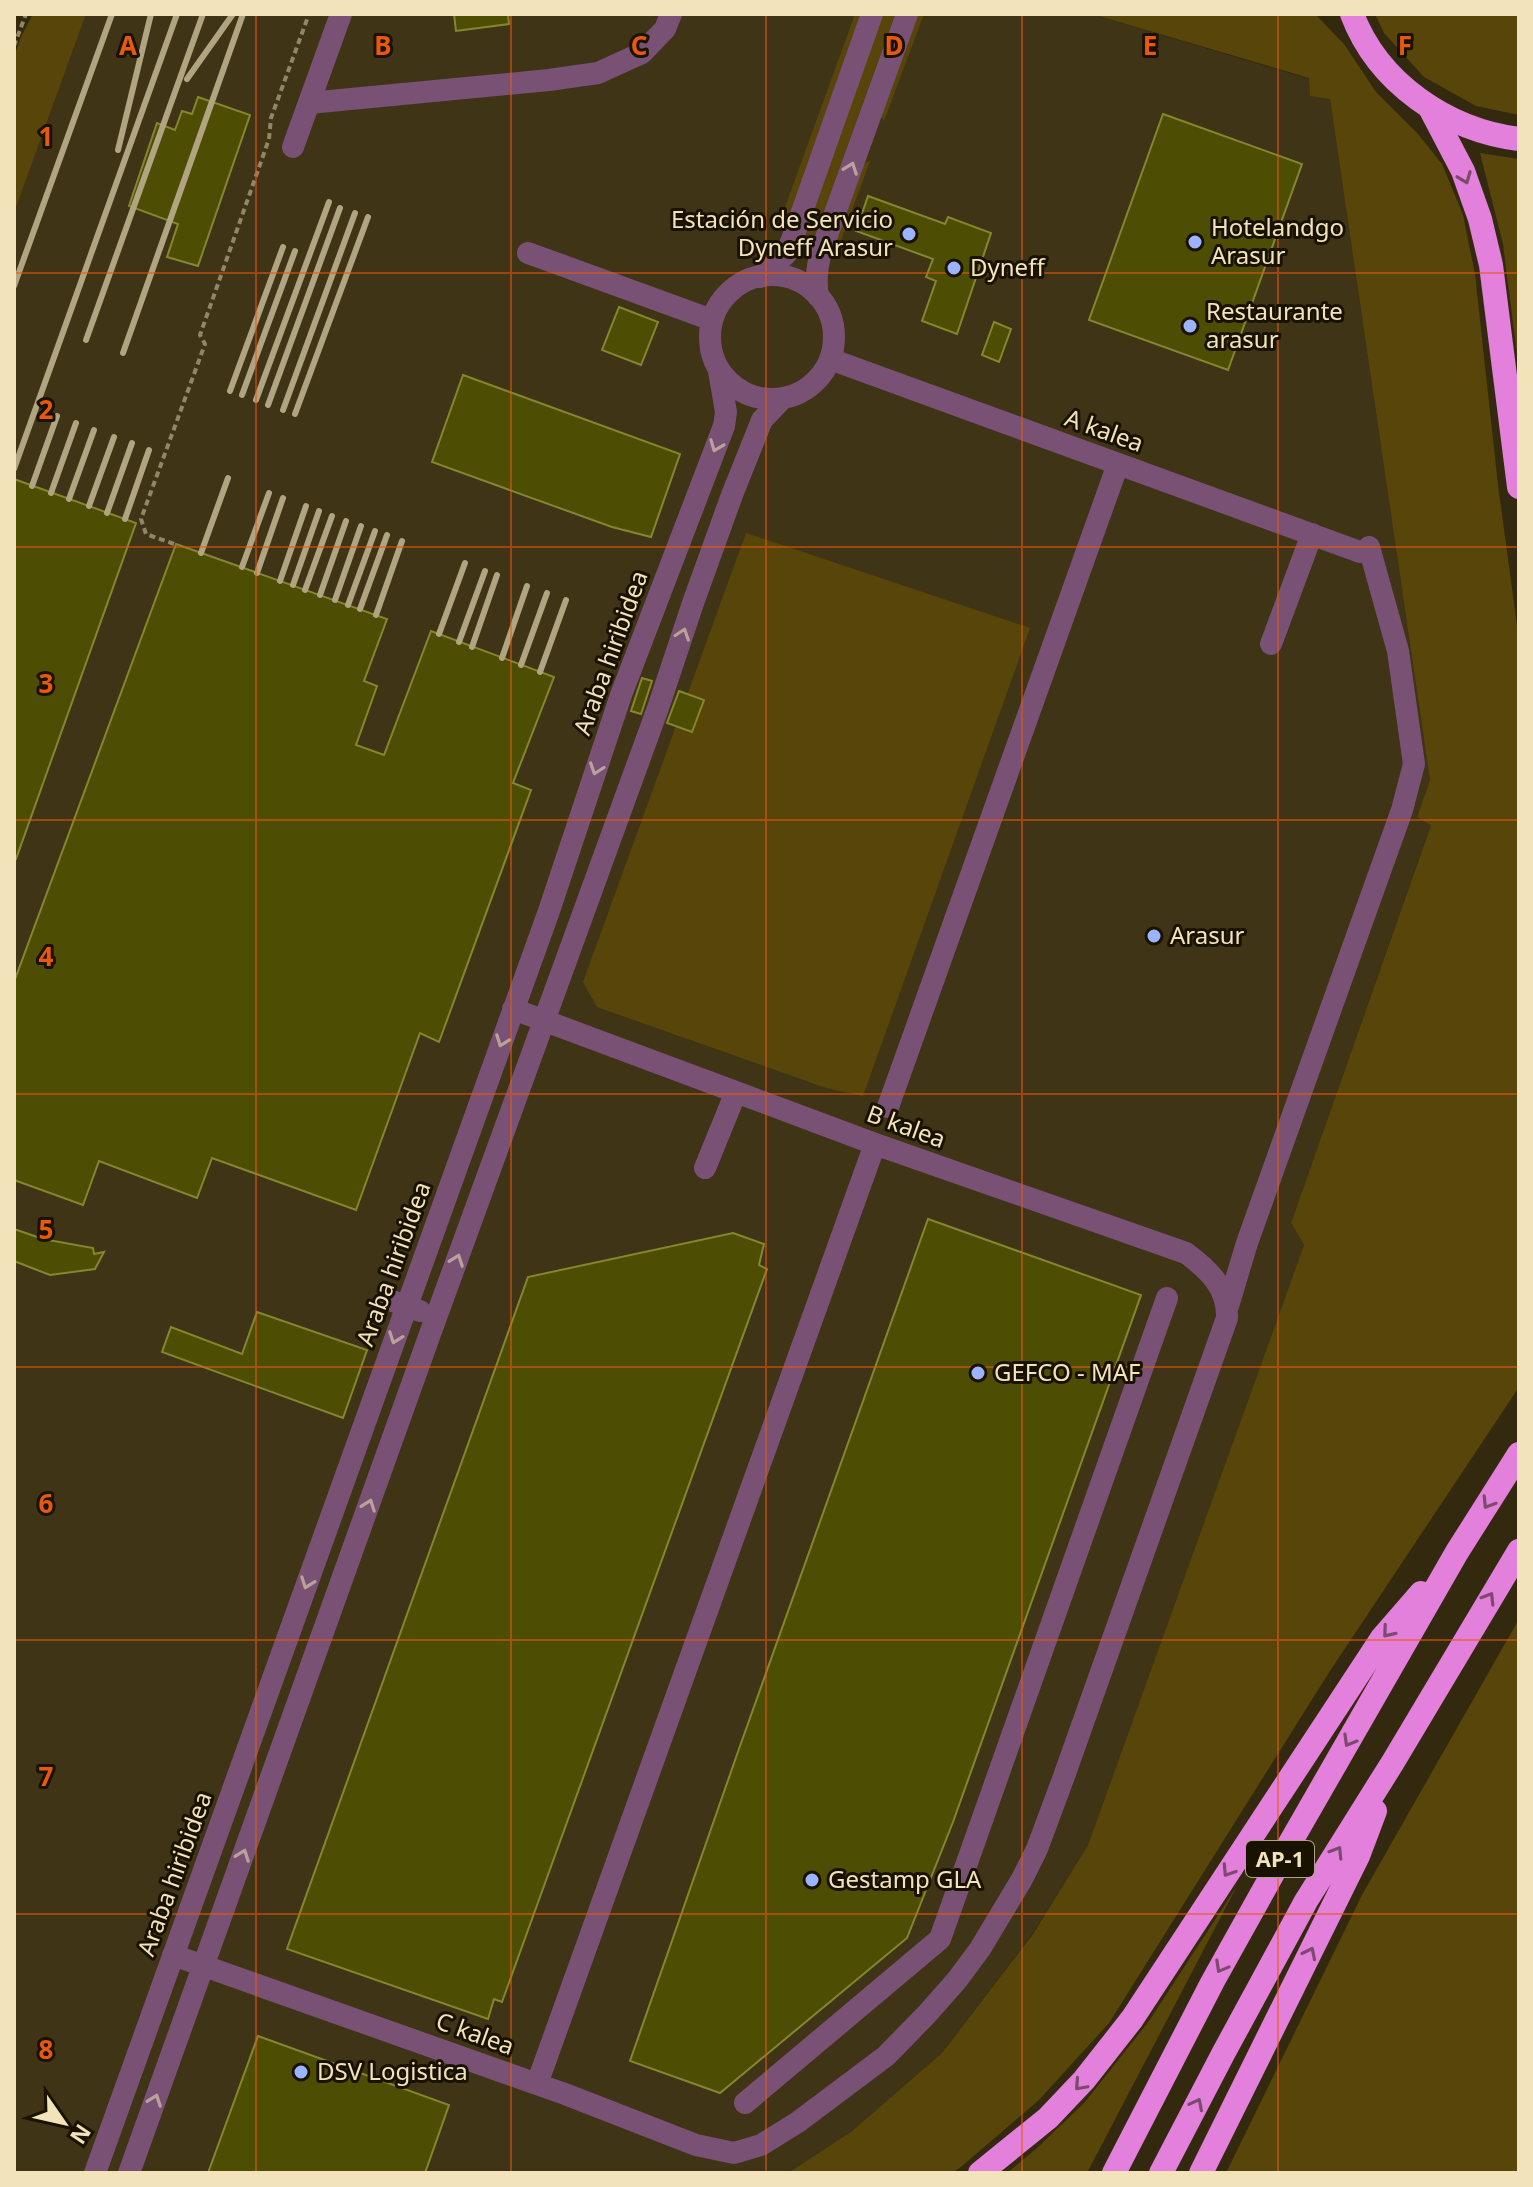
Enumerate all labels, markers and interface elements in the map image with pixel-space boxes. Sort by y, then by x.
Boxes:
text: A [119,27,137,63]
text: B [374,27,392,63]
text: C [631,27,647,63]
text: D [884,27,904,63]
text: E [1143,27,1157,63]
text: F [1398,27,1412,63]
text: 1 [39,118,53,154]
one-way arrow [841,162,858,176]
one-way arrow [1455,170,1472,184]
place label: Estación de Servicio Dyneff Arasur [671,202,893,263]
place label: Hotelandgo Arasur [1211,210,1344,271]
marker: Estación de Servicio Dyneff Arasur [900,225,918,243]
marker: Hotelandgo Arasur [1186,233,1204,251]
place label: Dyneff [970,250,1046,283]
marker: Dyneff [945,259,963,277]
place label: Restaurante arasur [1206,294,1343,355]
marker: Restaurante arasur [1181,317,1199,335]
text: 2 [39,391,54,427]
street label: A kalea [1061,400,1148,459]
one-way arrow [709,438,726,452]
street label: Araba hiribidea [565,566,655,739]
one-way arrow [673,628,689,642]
text: 3 [39,665,53,701]
one-way arrow [590,761,606,775]
place label: Arasur [1170,918,1245,951]
marker: Arasur [1145,927,1163,945]
text: 4 [39,938,54,974]
one-way arrow [495,1033,511,1047]
street label: B kalea [863,1096,950,1155]
street label: Araba hiribidea [348,1177,438,1350]
text: 5 [39,1211,53,1247]
one-way arrow [447,1254,464,1268]
one-way arrow [388,1331,405,1345]
place label: GEFCO - MAF [994,1355,1140,1388]
marker: GEFCO - MAF [969,1364,987,1382]
text: 6 [39,1485,54,1521]
one-way arrow [1483,1494,1498,1509]
one-way arrow [359,1499,376,1513]
one-way arrow [301,1575,317,1589]
one-way arrow [1480,1593,1495,1607]
one-way arrow [1383,1623,1398,1637]
one-way arrow [1343,1732,1359,1747]
text: 7 [39,1758,54,1794]
street label: Araba hiribidea [129,1787,219,1960]
road number: AP-1 [1246,1841,1314,1877]
one-way arrow [1327,1846,1342,1861]
one-way arrow [234,1849,250,1863]
place label: Gestamp GLA [828,1862,982,1895]
one-way arrow [1223,1863,1238,1877]
marker: Gestamp GLA [803,1871,821,1889]
one-way arrow [1300,1946,1316,1961]
one-way arrow [1215,1959,1230,1973]
street label: C kalea [432,2003,519,2062]
text: 8 [39,2031,53,2067]
place label: DSV Logistica [317,2054,468,2087]
marker: DSV Logistica [292,2063,310,2081]
one-way arrow [1075,2075,1089,2090]
north arrow [24,2083,104,2163]
one-way arrow [146,2093,162,2107]
one-way arrow [1187,2097,1202,2112]
text: N [64,2119,99,2151]

